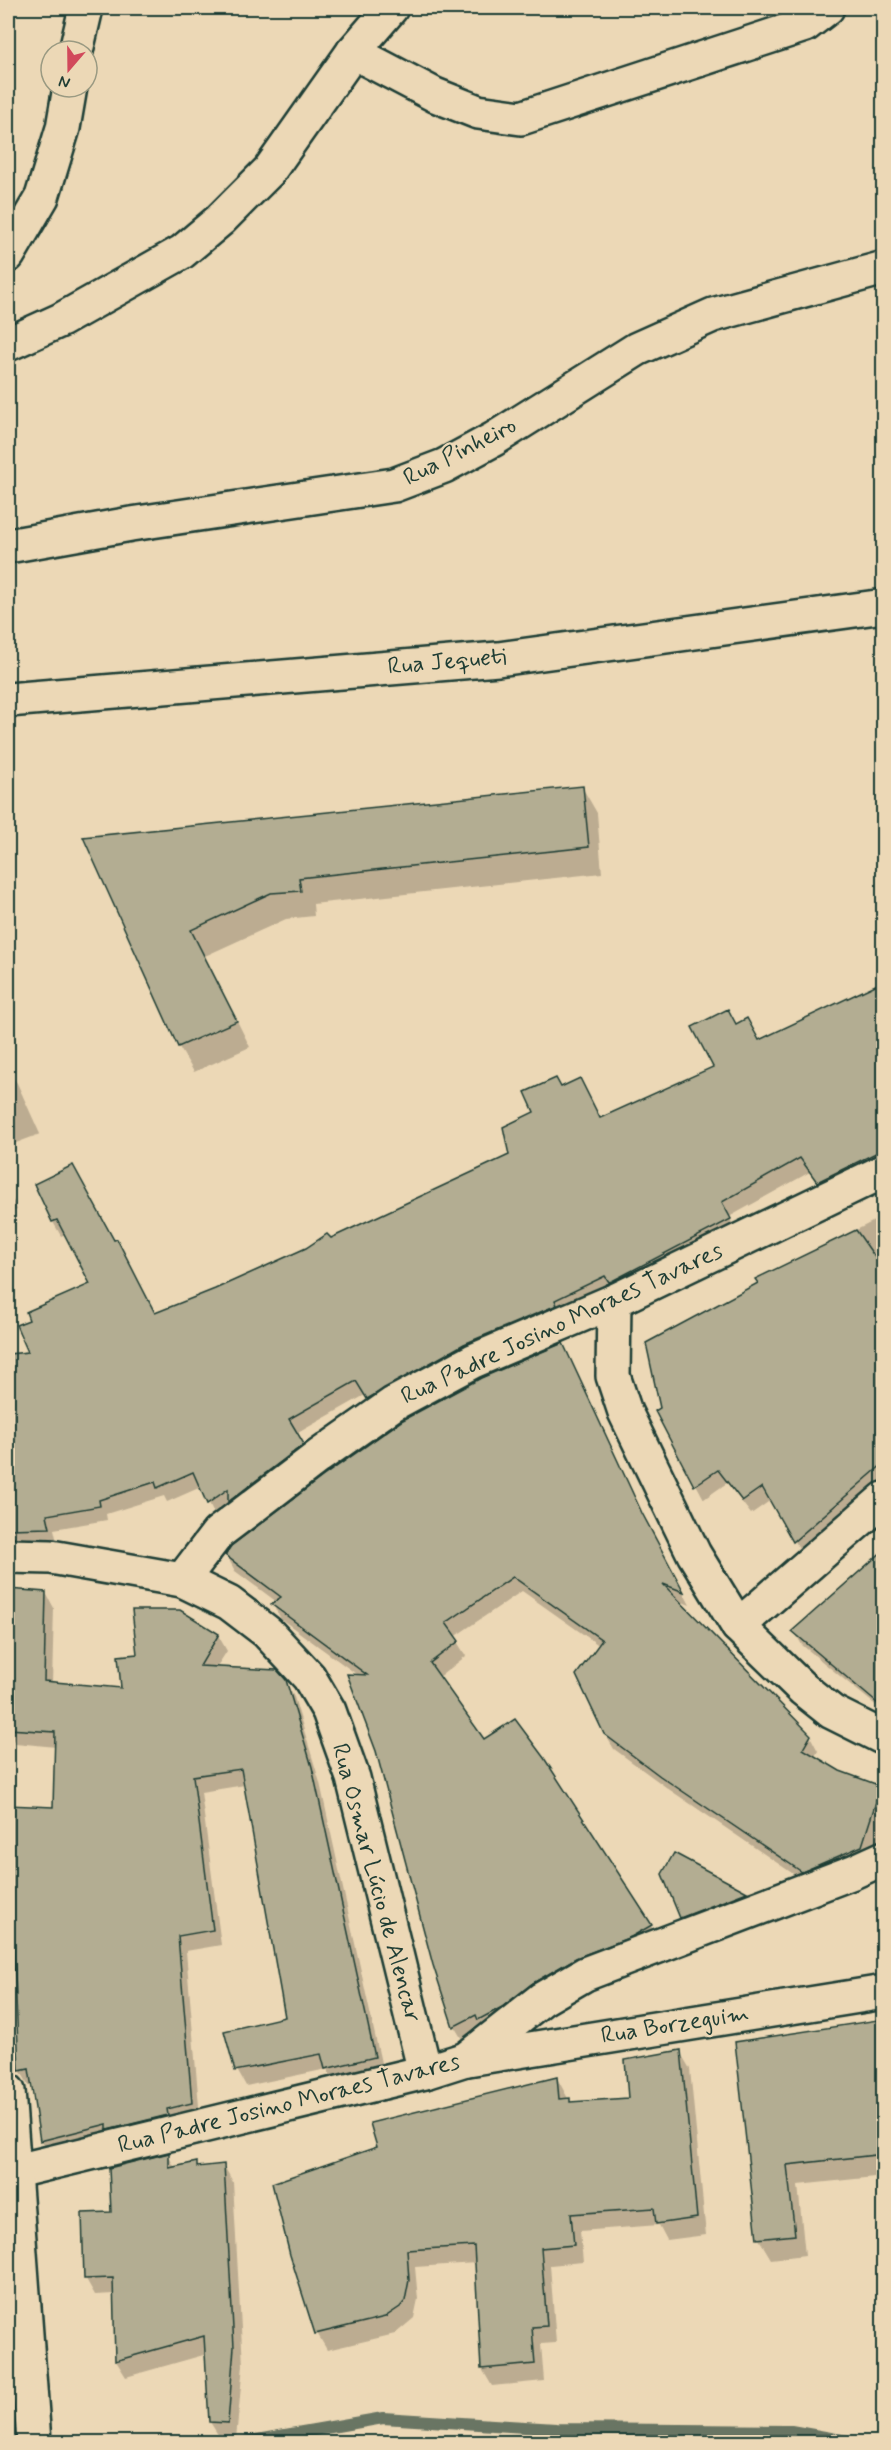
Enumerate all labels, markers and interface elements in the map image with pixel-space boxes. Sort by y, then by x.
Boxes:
north arrow [39,39,99,99]
text: N [56,70,73,93]
street label: Rua Pinheiro [398,410,522,494]
street label: Rua Jequeti [386,641,508,683]
street label: Rua Padre Josino Moraes Tavares [396,1236,728,1412]
street label: Rua Osmar Lúcio de Alencar [324,1740,428,2026]
street label: Rua Borzeguim [599,1998,751,2052]
street label: Rua Padre Josino Moraes Tavares [115,2046,464,2162]

